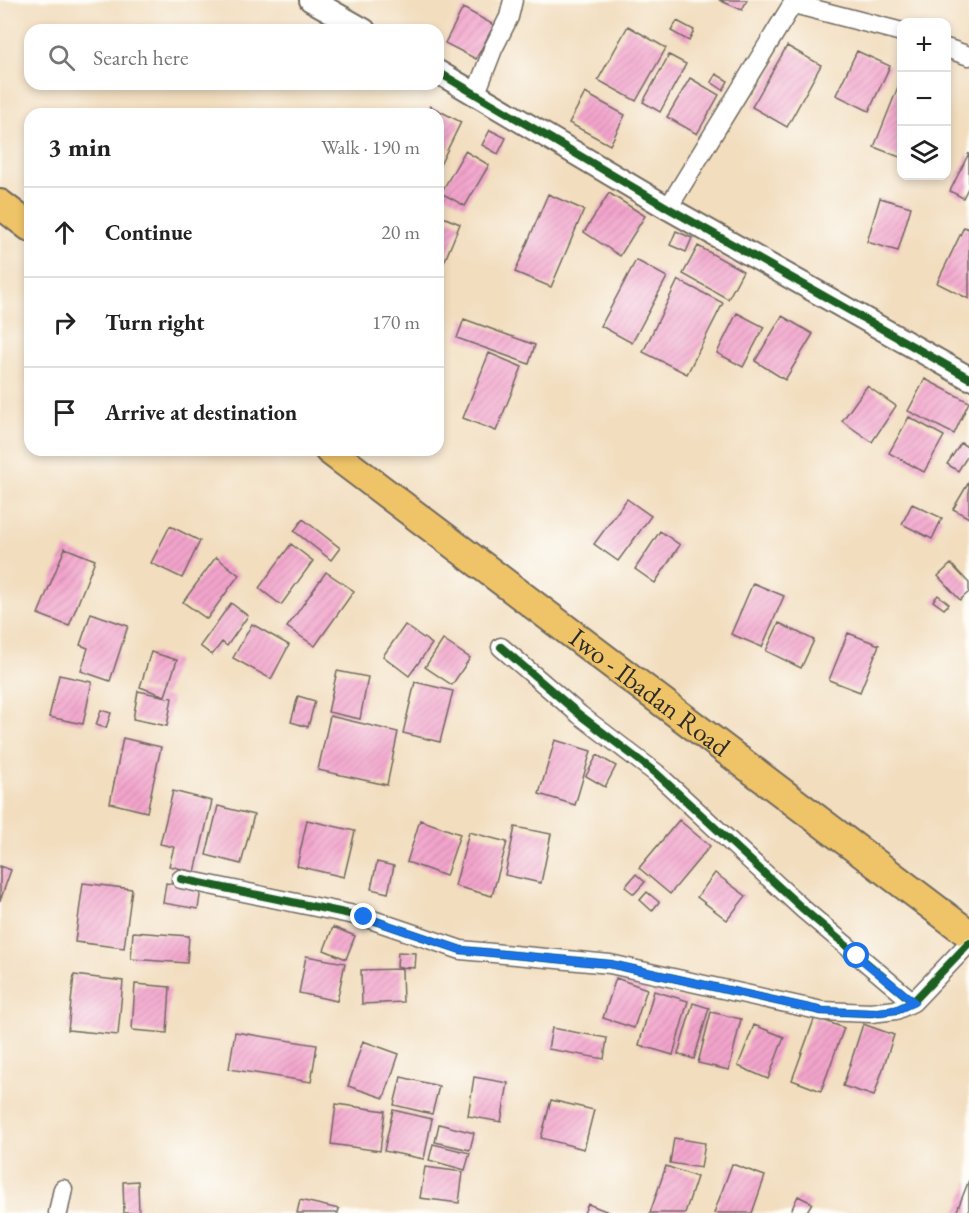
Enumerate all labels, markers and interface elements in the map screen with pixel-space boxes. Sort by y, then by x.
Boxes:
map controls [897,18,951,180]
button: + [897,18,951,72]
search box [24,24,444,90]
icon: search [45,41,78,74]
text: Search here [93,43,188,72]
button: − [897,72,951,126]
button: layers [897,126,951,180]
text: 3 min [48,130,111,164]
text: Walk · 190 m [321,134,420,160]
icon: ahead [48,216,81,249]
text: Continue [105,218,192,247]
text: 20 m [381,219,420,245]
icon: right [48,306,81,339]
text: Turn right [105,308,204,337]
text: 170 m [372,309,420,335]
icon: arrive [48,396,81,429]
text: Arrive at destination [105,398,297,427]
street label: Iwo - Ibadan Road [563,620,738,764]
route end [350,903,376,929]
route start [843,942,869,968]

